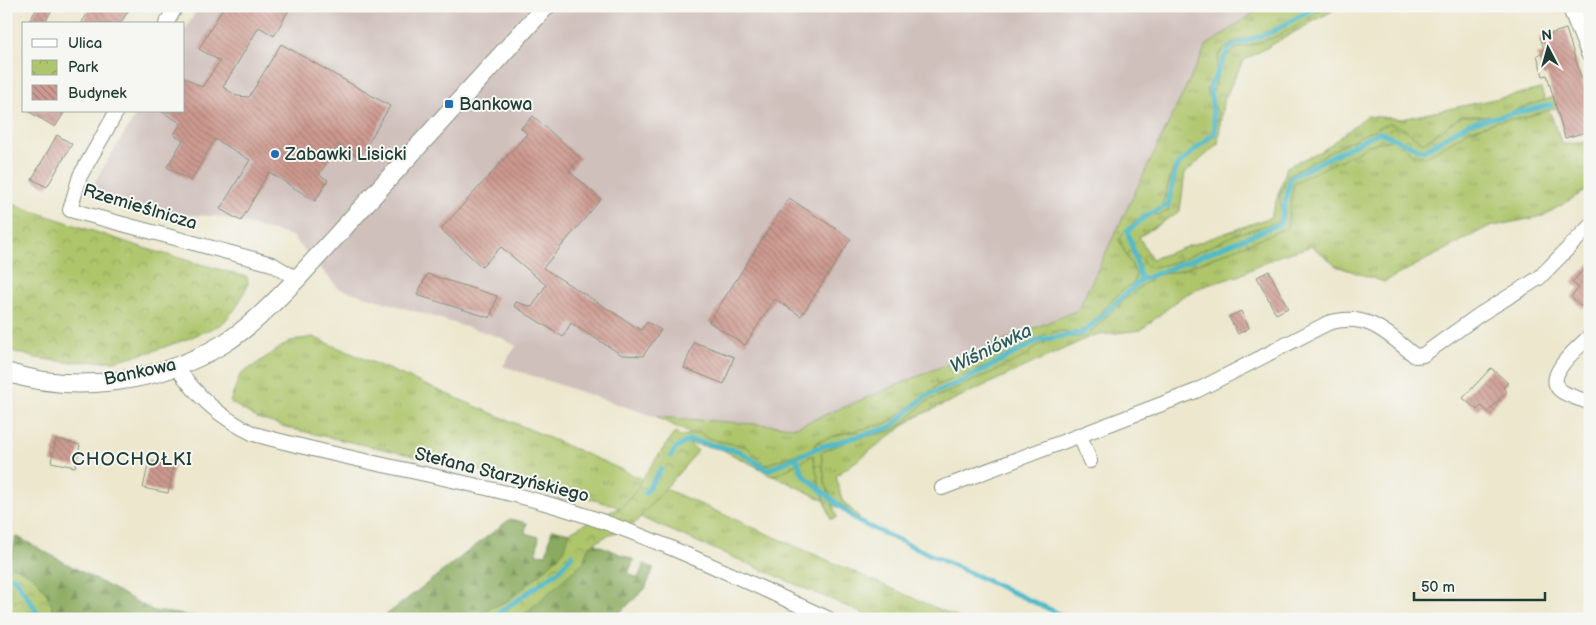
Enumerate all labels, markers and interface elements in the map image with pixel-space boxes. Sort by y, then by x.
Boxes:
legend [22,22,185,112]
north arrow [1524,22,1574,72]
text: N [1541,27,1553,45]
text: Ulica [68,34,102,53]
text: Park [68,58,99,77]
text: Budynek [68,84,127,103]
place label: Bankowa [459,94,532,115]
marker: Bankowa [443,98,455,110]
place label: Zabawki Lisicki [284,144,407,165]
marker: Zabawki Lisicki [269,148,281,160]
street label: Rzemieślnicza [80,180,200,234]
water label: Wiśniówka [946,319,1036,379]
street label: Bankowa [102,354,178,390]
street label: Stefana Starzyńskiego [413,443,591,507]
district label: CHOCHOŁKI [71,448,193,471]
scale bar [1414,570,1545,602]
text: 50 m [1421,578,1455,597]

